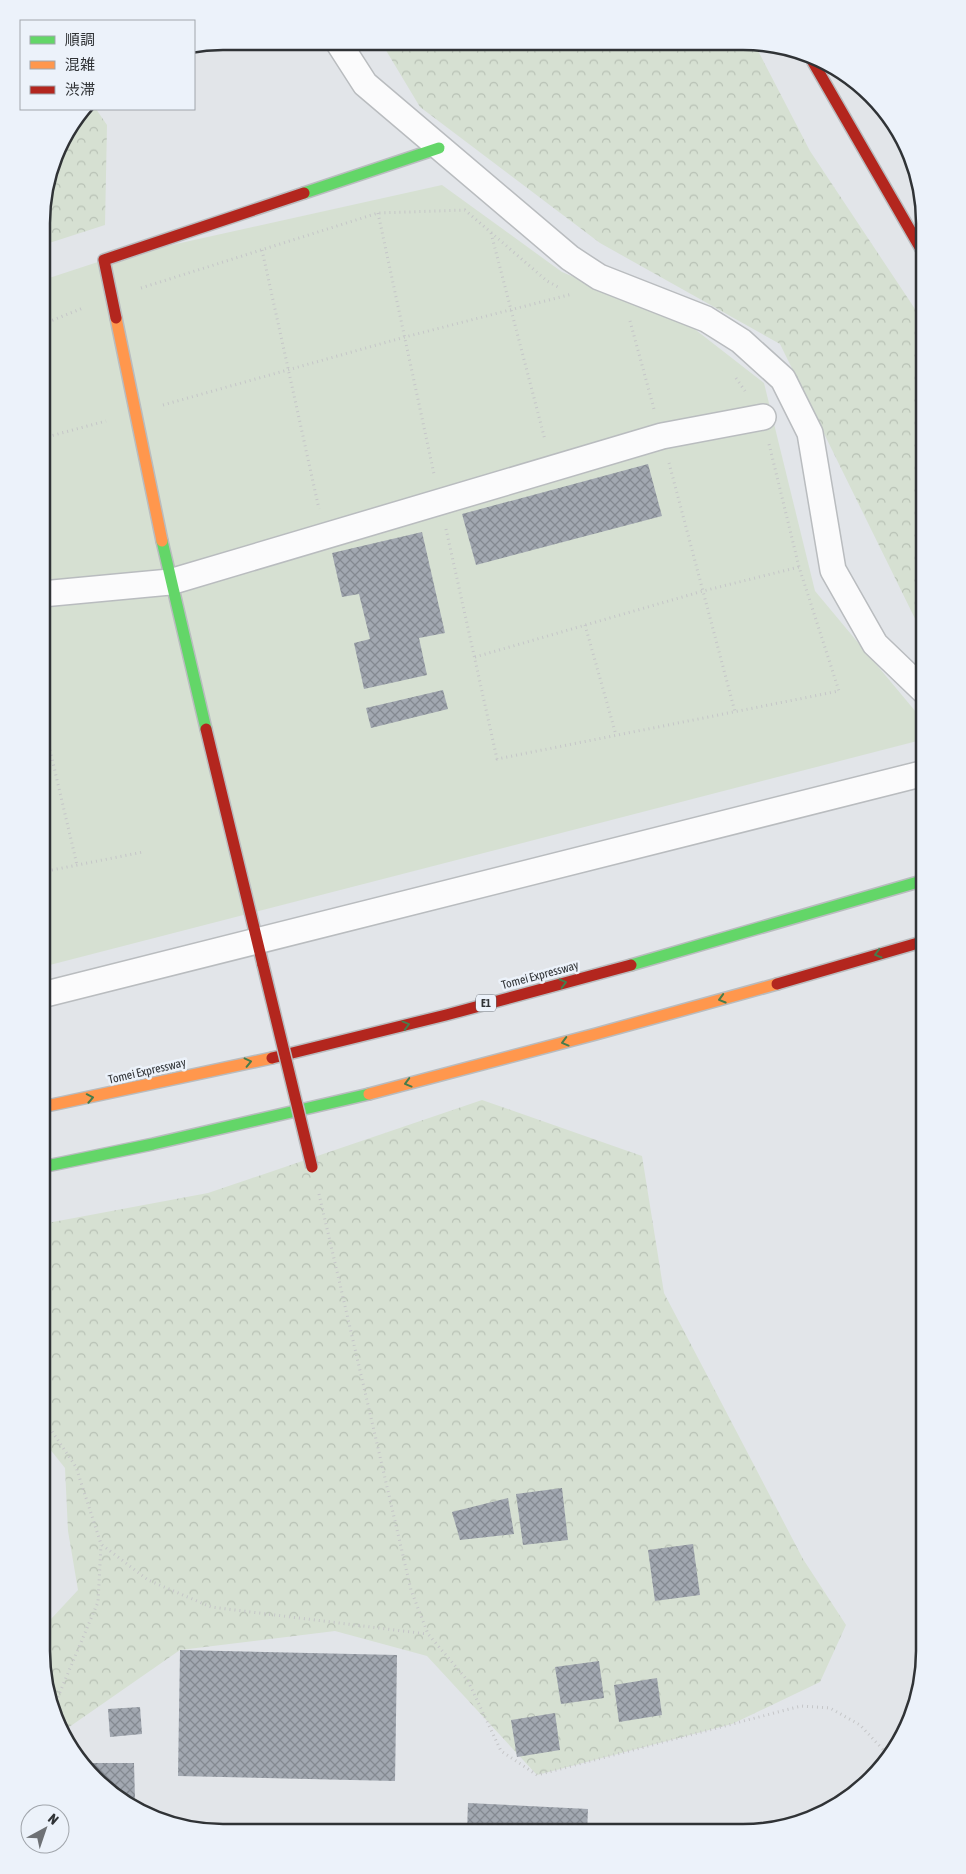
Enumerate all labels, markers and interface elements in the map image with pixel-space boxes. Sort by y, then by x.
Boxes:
legend [20,20,195,110]
text: 順調 [65,31,95,48]
text: 混雑 [65,56,95,73]
text: 渋滞 [65,81,95,98]
one-way arrow [874,949,882,959]
street label: Tomei Expressway [500,958,580,992]
one-way arrow [559,978,567,988]
road number: E1 [476,994,496,1011]
one-way arrow [718,994,726,1004]
one-way arrow [402,1020,410,1030]
one-way arrow [561,1036,569,1046]
street label: Tomei Expressway [107,1055,187,1087]
one-way arrow [244,1057,253,1068]
one-way arrow [404,1078,412,1088]
one-way arrow [85,1093,94,1103]
north arrow [20,1804,70,1854]
text: N [45,1810,62,1828]

